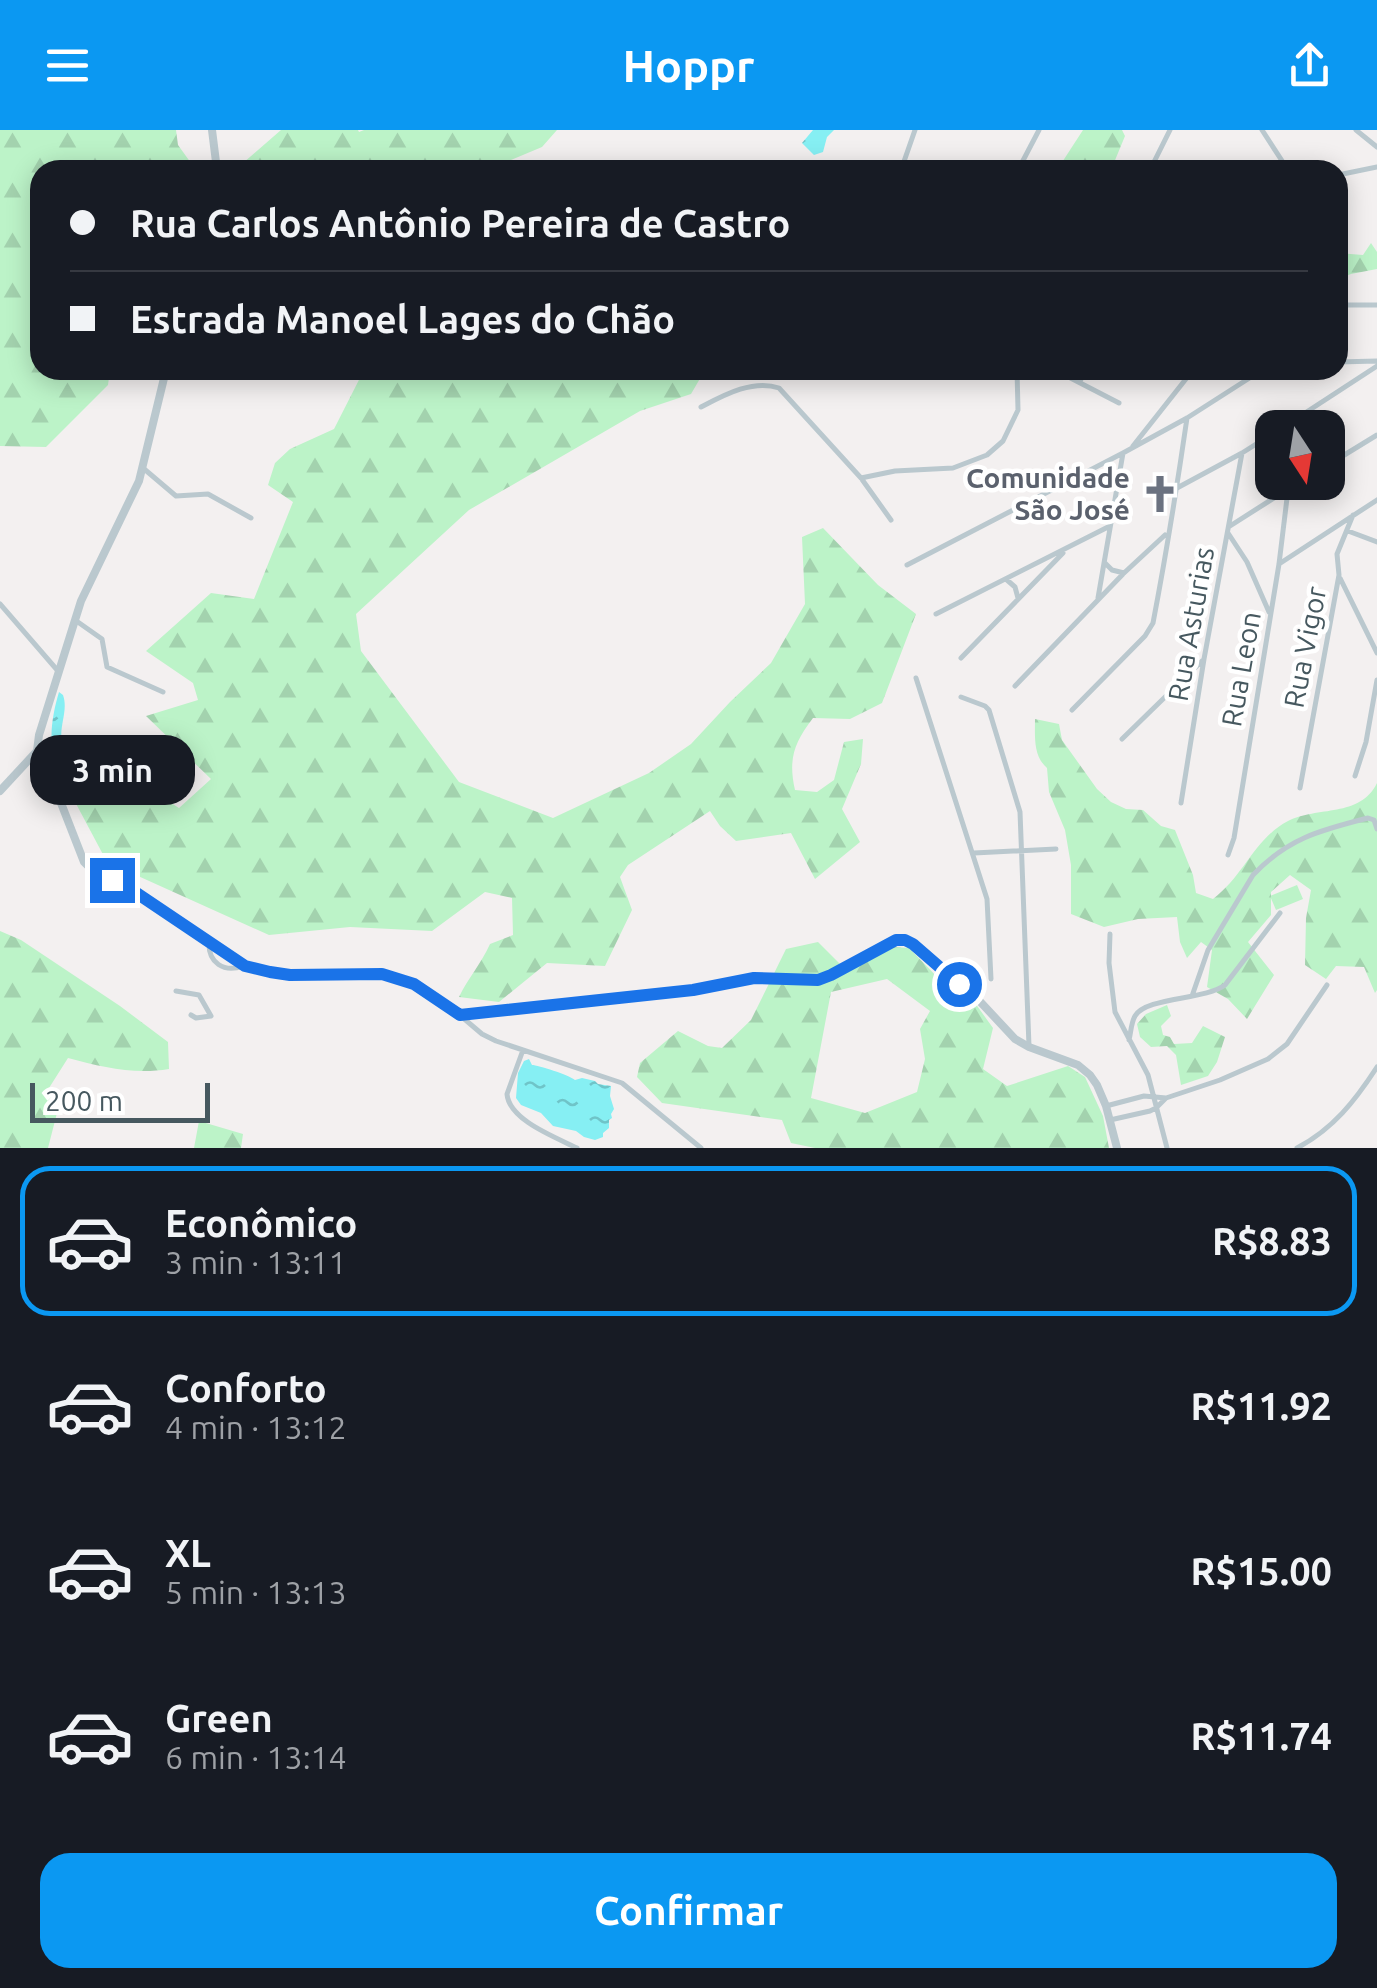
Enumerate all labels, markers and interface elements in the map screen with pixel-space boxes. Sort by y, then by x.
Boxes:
icon: menu [40,38,95,93]
icon: share [1282,38,1337,93]
text: Hoppr [622,40,755,91]
text: Rua Carlos Antônio Pereira de Castro [130,202,790,244]
text: Estrada Manoel Lages do Chão [130,298,675,340]
north arrow [1255,410,1345,500]
map controls [1255,410,1345,500]
place label: Comunidade São José [966,462,1130,525]
church icon: Comunidade São José [1139,473,1181,515]
street label: Rua Asturias [1162,544,1219,703]
street label: Rua Vigor [1278,583,1332,710]
street label: Rua Leon [1215,609,1266,729]
callout: 3 min [29,735,194,805]
text: 3 min [72,752,153,788]
route end [90,858,135,903]
route start [937,962,982,1007]
scale bar [30,1078,210,1123]
text: 200 m [45,1085,123,1116]
icon: car [45,1196,135,1286]
text: Econômico [165,1202,357,1244]
text: R$8.83 [1212,1220,1332,1262]
text: 3 min · 13:11 [165,1244,347,1280]
icon: car [45,1361,135,1451]
text: Conforto [165,1367,327,1409]
text: R$11.92 [1191,1385,1332,1427]
text: 4 min · 13:12 [165,1409,347,1445]
icon: car [45,1526,135,1616]
text: XL [165,1532,211,1574]
text: R$15.00 [1191,1550,1332,1592]
text: 5 min · 13:13 [165,1574,347,1610]
icon: car [45,1691,135,1781]
text: Green [165,1697,273,1739]
text: R$11.74 [1191,1715,1332,1757]
text: 6 min · 13:14 [165,1739,347,1775]
button: Confirmar [40,1853,1337,1968]

